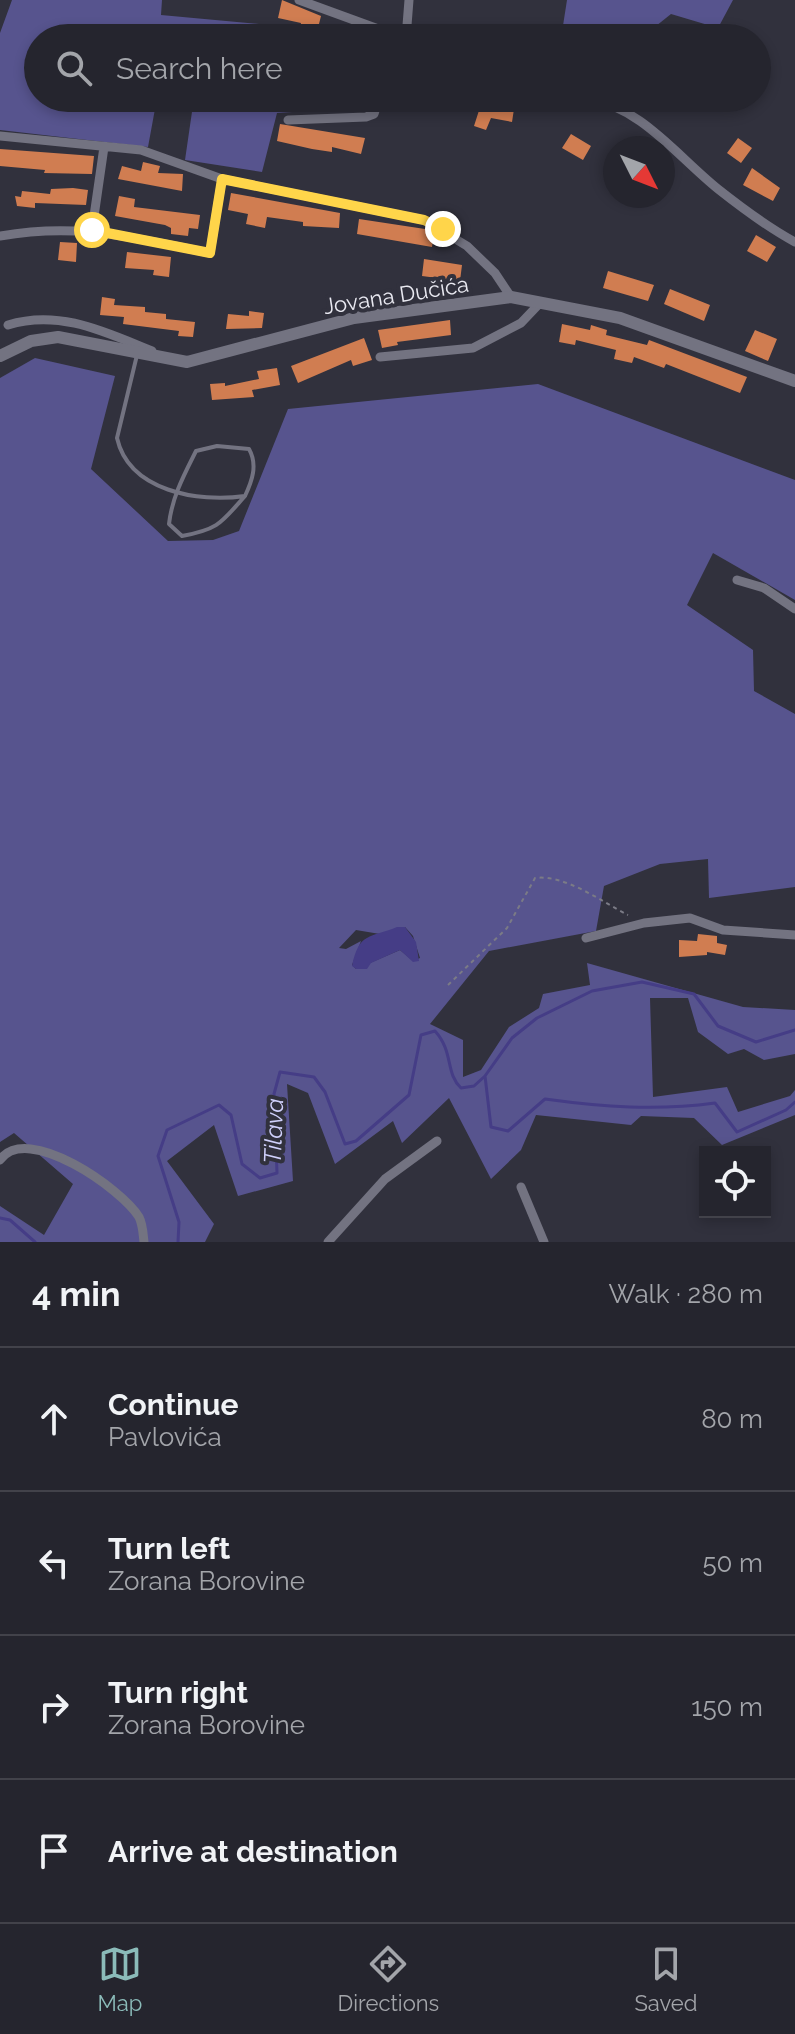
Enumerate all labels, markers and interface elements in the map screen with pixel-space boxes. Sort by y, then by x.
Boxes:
search box [24,24,771,112]
icon: search [52,46,96,90]
text: Search here [116,51,283,86]
north arrow [603,136,675,208]
route end [425,211,461,247]
route start [74,212,110,248]
street label: Jovana Dučića [322,271,470,319]
water label: Tilava [258,1098,289,1164]
map controls [699,1146,771,1218]
button: locate [699,1146,771,1218]
text: 4 min [32,1274,120,1314]
text: Walk · 280 m [609,1279,763,1309]
text: Continue [108,1387,239,1422]
icon: ahead [32,1397,76,1441]
text: 80 m [701,1404,763,1434]
text: Pavlovića [108,1422,222,1452]
text: Turn left [108,1531,230,1566]
icon: left [32,1541,76,1585]
text: 50 m [702,1548,763,1578]
text: Zorana Borovine [108,1566,305,1596]
text: Turn right [108,1675,248,1710]
icon: right [32,1685,76,1729]
text: 150 m [691,1692,763,1722]
text: Zorana Borovine [108,1710,305,1740]
icon: arrive [32,1829,76,1873]
text: Arrive at destination [108,1834,398,1869]
tab: Map [98,1942,142,2016]
tab: Directions [338,1942,439,2016]
tab: Saved [634,1942,697,2016]

